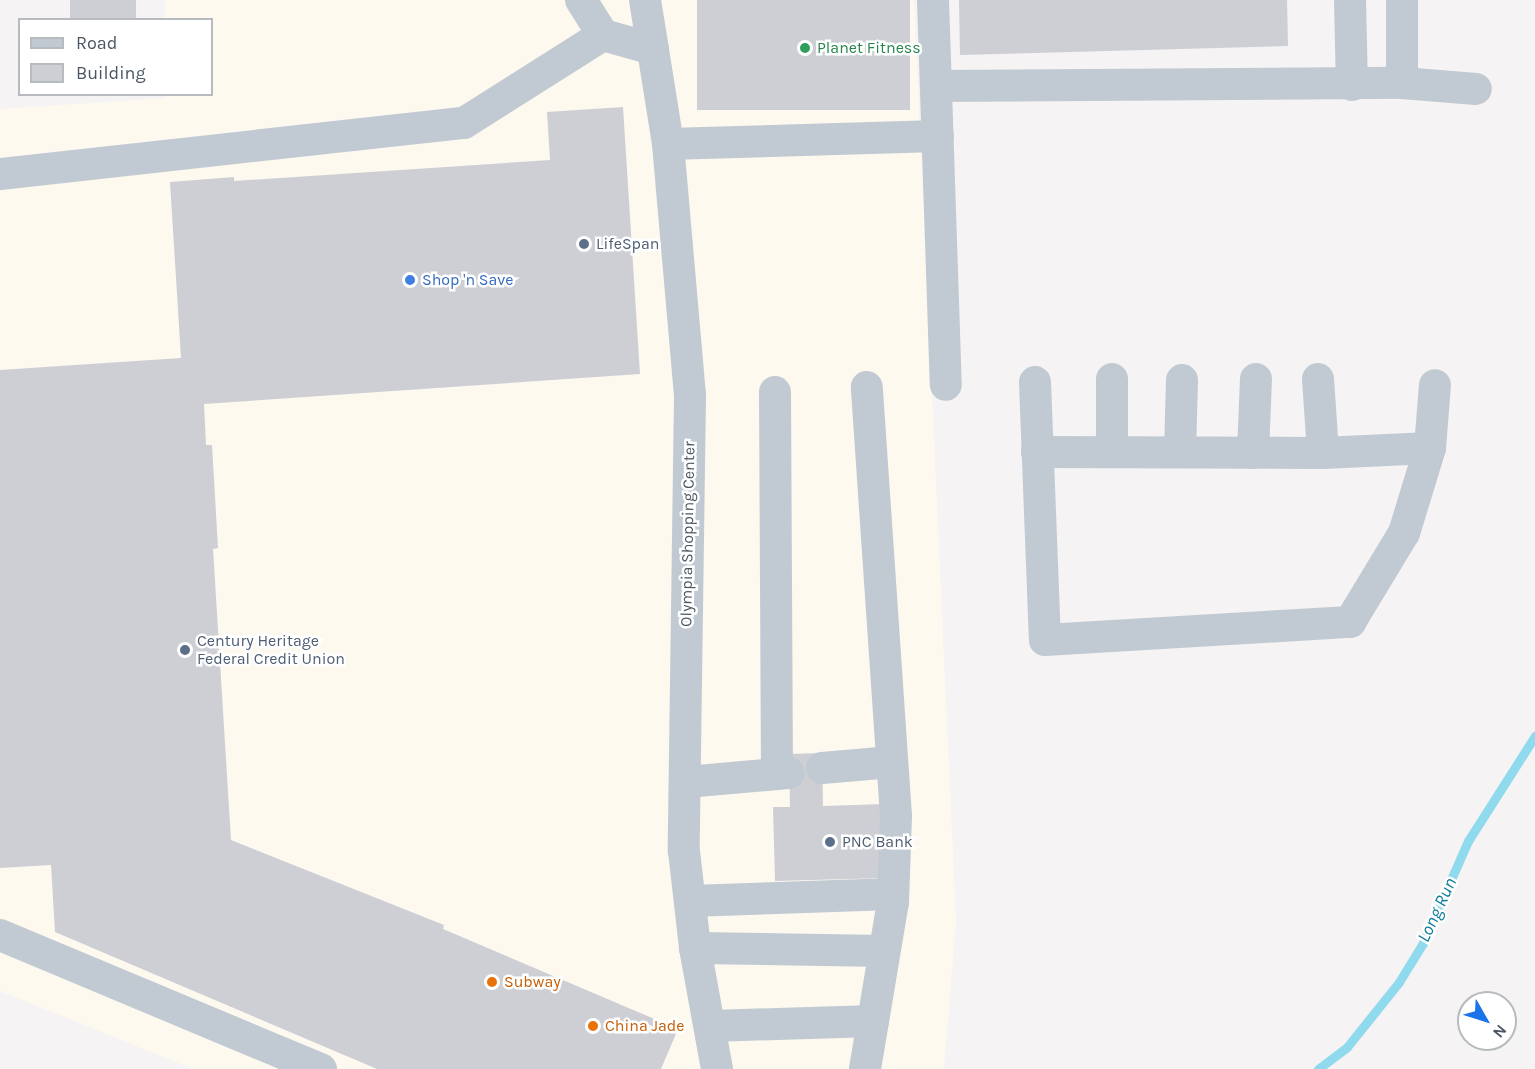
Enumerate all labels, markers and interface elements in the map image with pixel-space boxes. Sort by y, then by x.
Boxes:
legend [18,18,213,96]
text: Road [76,32,117,54]
place label: Planet Fitness [817,38,921,58]
marker: Planet Fitness [798,41,812,55]
text: Building [76,62,146,84]
place label: LifeSpan [596,234,659,254]
marker: LifeSpan [577,237,591,251]
place label: Shop 'n Save [422,270,514,290]
marker: Shop 'n Save [403,273,417,287]
street label: Olympia Shopping Center [677,441,699,627]
place label: Century Heritage Federal Credit Union [197,631,345,669]
marker: Century Heritage Federal Credit Union [178,643,192,657]
place label: PNC Bank [842,832,913,852]
marker: PNC Bank [823,835,837,849]
water label: Long Run [1413,874,1461,946]
place label: Subway [504,972,561,992]
marker: Subway [485,975,499,989]
north arrow [1457,991,1517,1051]
place label: China Jade [605,1016,684,1036]
marker: China Jade [586,1019,600,1033]
text: N [1489,1021,1511,1042]

